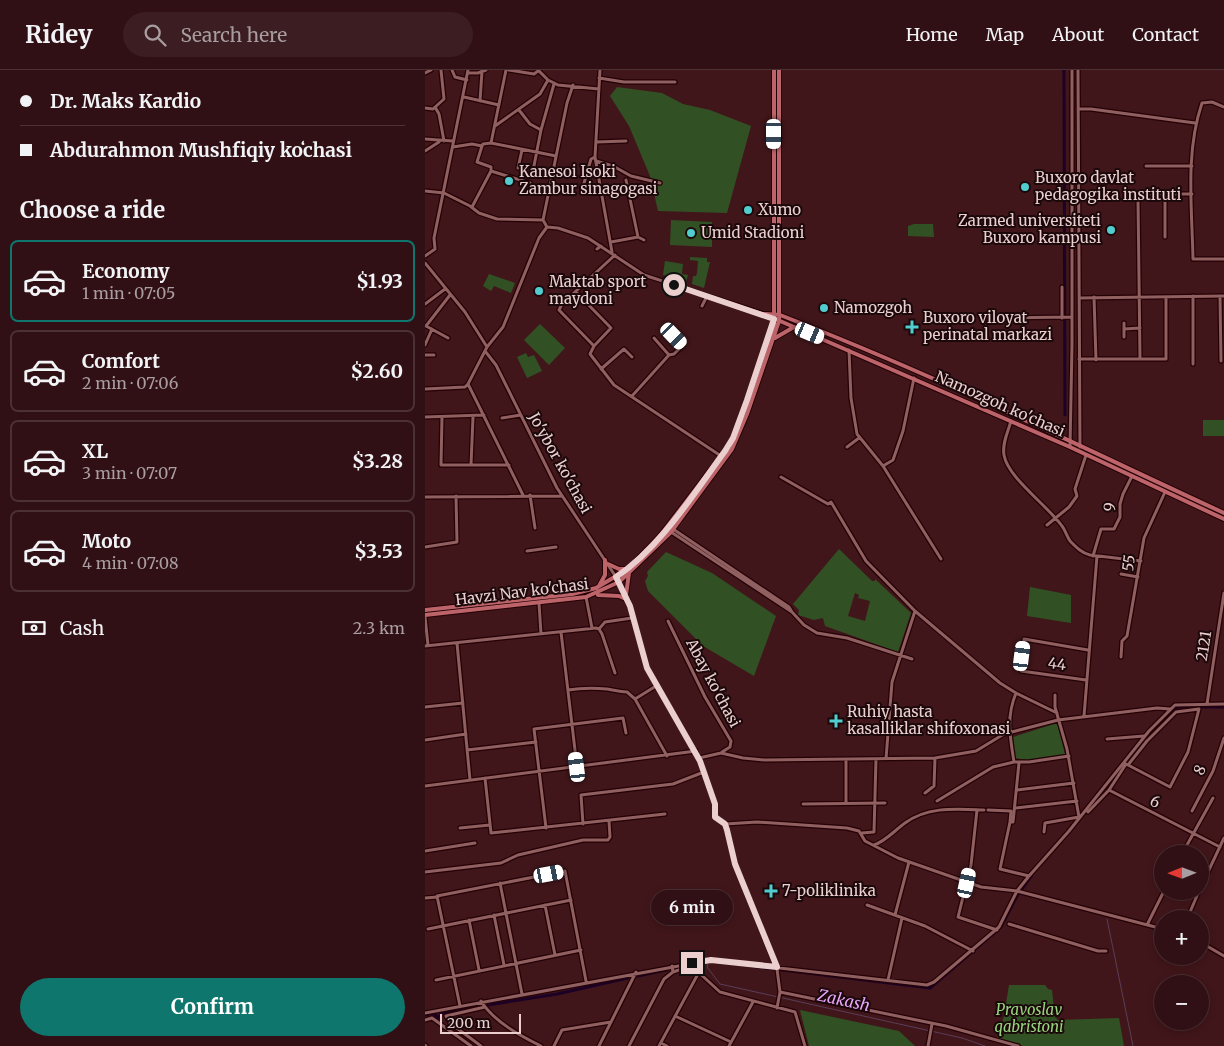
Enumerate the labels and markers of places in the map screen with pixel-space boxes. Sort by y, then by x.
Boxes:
place label: Kanesoi Isoki Zambur sinagogasi [519,162,657,198]
place label: Buxoro davlat pedagogika instituti [1035,168,1182,204]
marker: Kanesoi Isoki Zambur sinagogasi [503,175,515,187]
marker: Buxoro davlat pedagogika instituti [1019,181,1031,193]
place label: Xumo [758,200,801,219]
marker: Xumo [742,204,754,216]
place label: Zarmed universiteti Buxoro kampusi [958,211,1101,247]
place label: Umid Stadioni [701,223,804,242]
marker: Zarmed universiteti Buxoro kampusi [1105,224,1117,236]
marker: Umid Stadioni [685,227,697,239]
place label: Maktab sport maydoni [549,272,646,308]
marker: Maktab sport maydoni [533,285,545,297]
place label: Namozgoh [834,298,912,317]
marker: Namozgoh [818,302,830,314]
place label: Buxoro viloyat perinatal markazi [923,308,1052,344]
marker: Buxoro viloyat perinatal markazi [905,320,919,334]
place label: Ruhiy hasta kasalliklar shifoxonasi [847,702,1010,738]
marker: Ruhiy hasta kasalliklar shifoxonasi [829,714,843,728]
place label: 7-poliklinika [782,881,876,900]
marker: 7-poliklinika [764,884,778,898]

